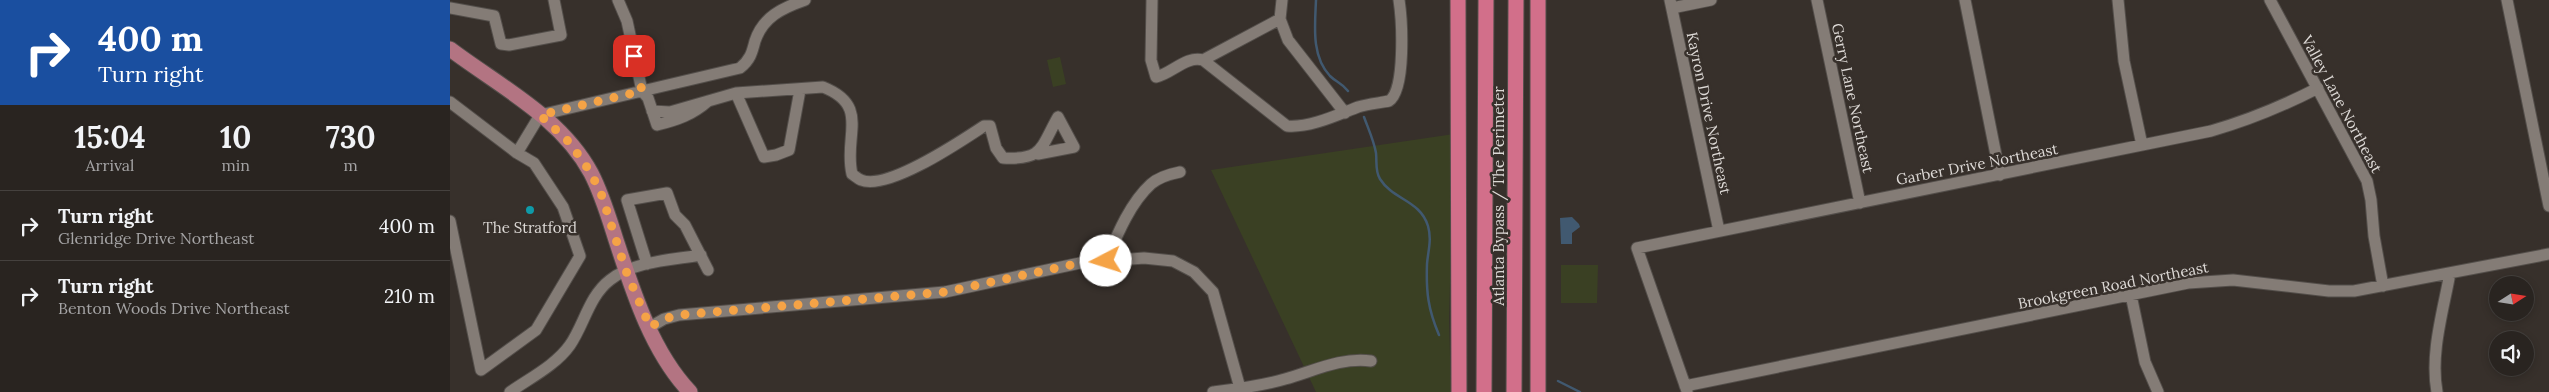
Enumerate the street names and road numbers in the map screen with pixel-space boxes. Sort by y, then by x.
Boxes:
street label: Gerry Lane Northeast [1828,21,1878,175]
street label: Kayron Drive Northeast [1683,30,1736,196]
street label: Valley Lane Northeast [2297,31,2386,176]
street label: Atlanta Bypass / The Perimeter [1489,86,1509,307]
street label: Garber Drive Northeast [1895,139,2060,189]
street label: Brookgreen Road Northeast [2016,257,2210,313]

